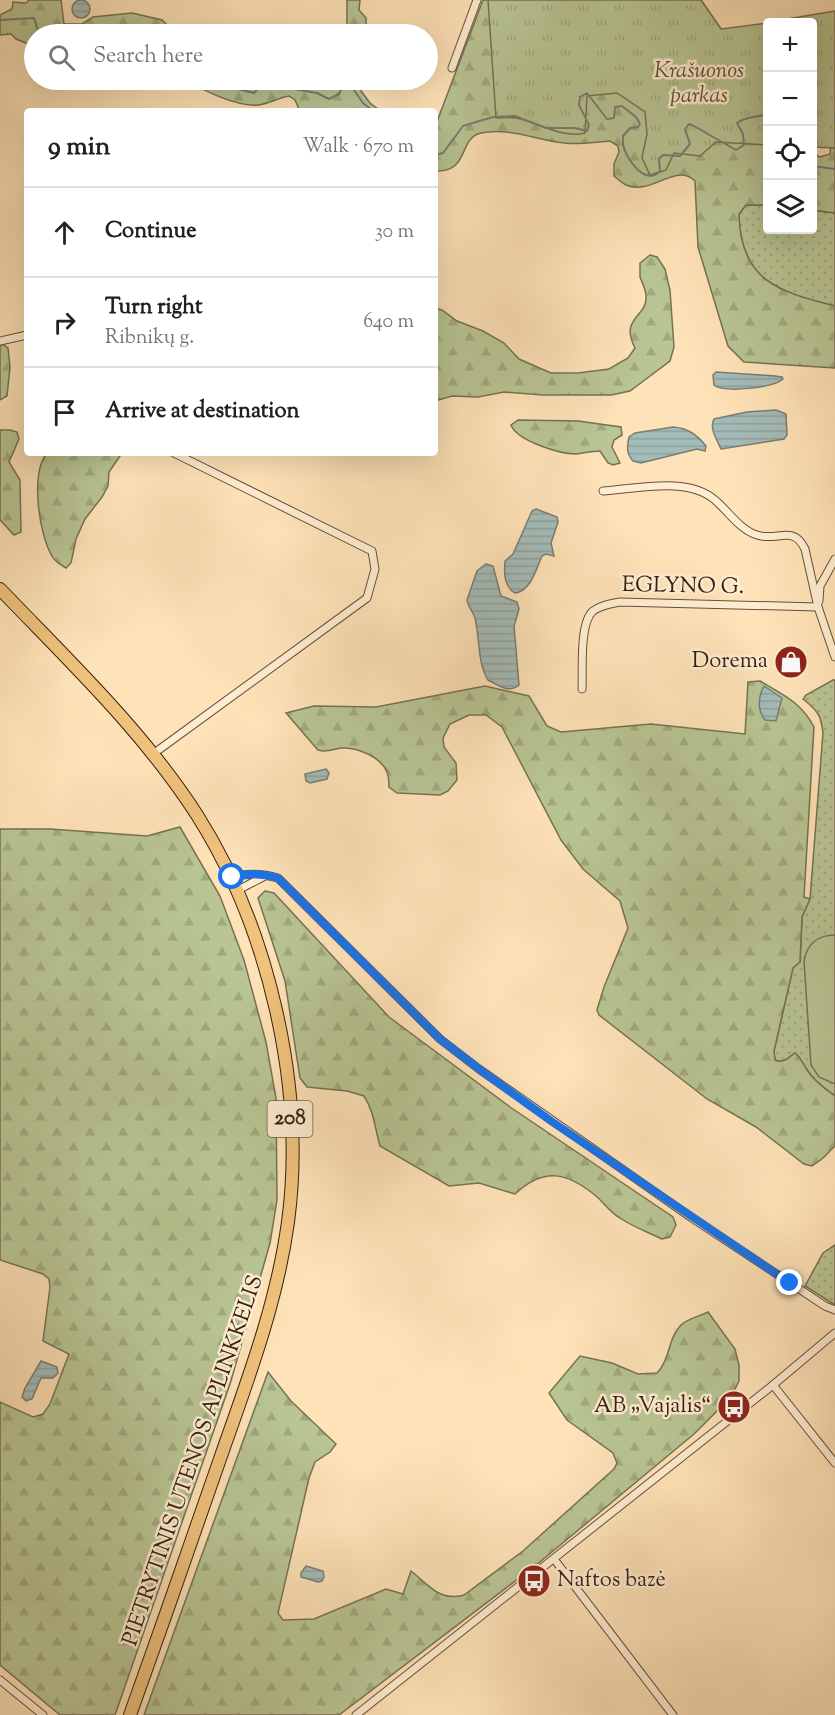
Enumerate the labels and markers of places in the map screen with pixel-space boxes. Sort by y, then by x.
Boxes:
shop icon: Dorema [773,644,809,680]
place label: Dorema [692,646,768,678]
bus stop icon: AB „Vajalis“ [716,1389,752,1425]
place label: AB „Vajalis“ [594,1391,711,1423]
bus stop icon: Naftos bazė [516,1563,552,1599]
place label: Naftos bazė [557,1565,666,1597]

